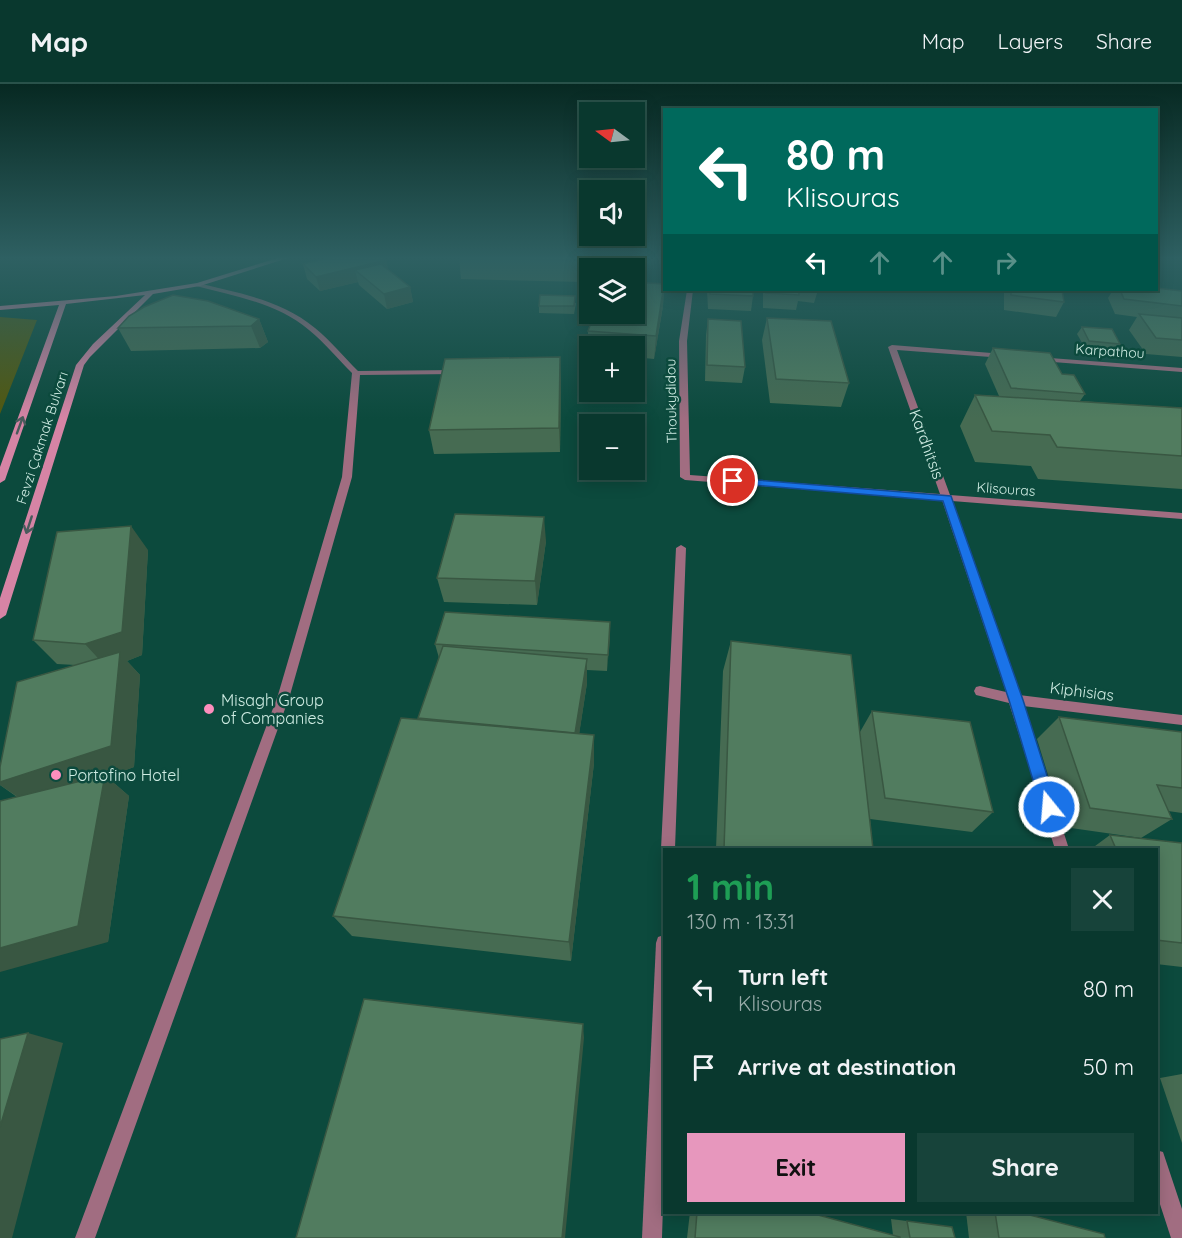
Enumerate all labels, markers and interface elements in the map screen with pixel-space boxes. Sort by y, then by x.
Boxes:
text: Map [30,24,88,59]
text: Map [922,28,965,54]
text: Layers [998,28,1063,54]
text: Share [1096,28,1152,54]
north arrow [579,102,645,168]
map controls [579,102,645,480]
text: 80 m [786,128,885,181]
icon: left [687,132,765,210]
button: sound [579,180,645,246]
text: Klisouras [786,180,900,214]
icon: left [800,246,833,279]
icon: ahead [863,246,896,279]
icon: ahead [926,246,959,279]
icon: right [989,246,1022,279]
button: layers [579,258,645,324]
button: + [579,336,645,402]
street label: Karpathou [1075,340,1145,362]
street label: Thoukydidou [661,359,681,443]
street label: Fevzi Çakmak Bulvarı [12,369,72,507]
street label: Kardhitsis [905,406,949,482]
button: − [579,414,645,480]
one-way arrow [15,416,26,435]
pin [707,455,758,506]
icon: arrive [716,464,749,497]
street label: Klisouras [976,478,1036,500]
one-way arrow [23,515,34,534]
street label: Kiphisias [1049,677,1115,705]
place label: Misagh Group of Companies [221,690,324,728]
marker: Misagh Group of Companies [202,702,216,716]
place label: Portofino Hotel [68,765,180,785]
marker: Portofino Hotel [49,768,63,782]
position arrow [1017,775,1081,839]
text: 1 min [687,864,774,909]
button: close [1071,868,1134,931]
text: 130 m · 13:31 [687,909,795,934]
text: Turn left [738,963,828,991]
icon: left [687,973,720,1006]
text: 80 m [1083,975,1134,1003]
text: Klisouras [738,991,822,1016]
icon: arrive [687,1051,720,1084]
text: Arrive at destination [738,1053,956,1081]
text: 50 m [1083,1053,1134,1081]
button: Exit [687,1133,905,1202]
button: Share [917,1133,1134,1202]

